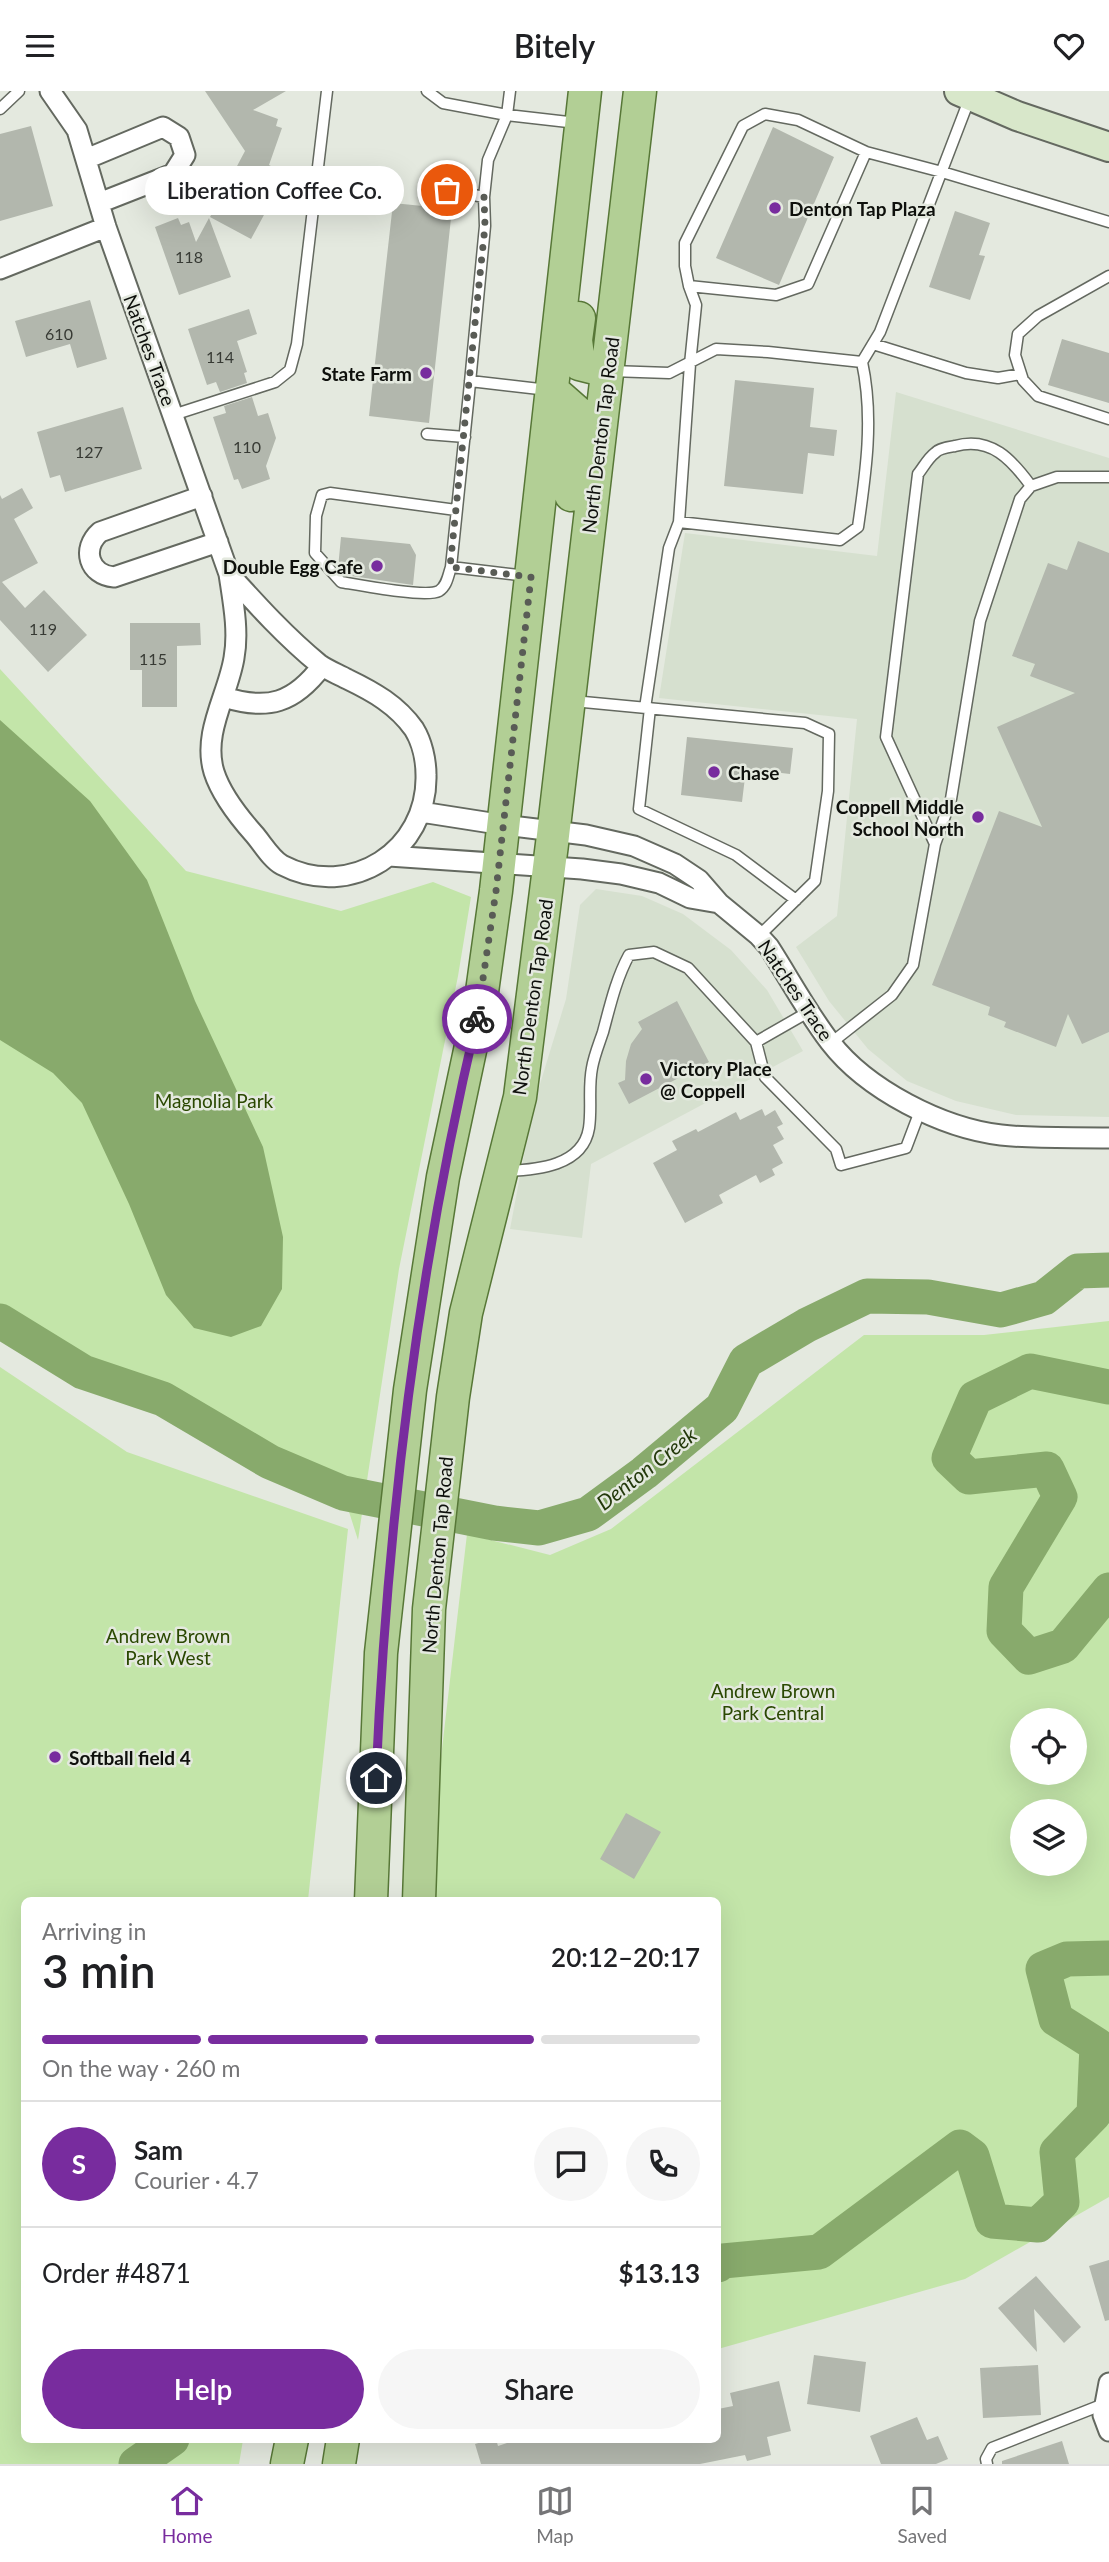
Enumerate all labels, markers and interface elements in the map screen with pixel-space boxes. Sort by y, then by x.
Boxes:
text: Bitely [514,26,595,65]
icon: menu [21,27,59,65]
icon: heart [1050,27,1088,65]
pin [417,160,477,220]
callout: Liberation Coffee Co. [146,165,405,215]
icon: bag [428,171,466,209]
text: Liberation Coffee Co. [167,176,382,204]
place label: Denton Tap Plaza [789,197,936,220]
marker: Denton Tap Plaza [767,200,783,216]
house number: 118 [175,247,203,266]
street label: Natches Trace [119,291,181,409]
house number: 610 [45,324,73,343]
street label: North Denton Tap Road [577,336,623,534]
house number: 114 [206,347,234,366]
place label: State Farm [322,362,412,385]
marker: State Farm [418,365,434,381]
house number: 110 [233,437,261,456]
house number: 127 [75,442,103,461]
place label: Double Egg Cafe [223,555,363,578]
marker: Double Egg Cafe [369,558,385,574]
house number: 119 [29,619,57,638]
house number: 115 [139,649,167,668]
place label: Chase [728,761,779,784]
marker: Chase [706,764,722,780]
place label: Coppell Middle School North [836,795,964,840]
marker: Coppell Middle School North [970,809,986,825]
street label: North Denton Tap Road [507,898,557,1096]
street label: Natches Trace [754,935,838,1045]
courier [442,984,512,1054]
icon: bike [458,1000,496,1038]
place label: Victory Place @ Coppell [659,1057,772,1102]
marker: Victory Place @ Coppell [638,1071,654,1087]
park label: Magnolia Park [155,1089,274,1112]
water label: Denton Creek [591,1421,702,1515]
street label: North Denton Tap Road [417,1456,457,1654]
park label: Andrew Brown Park West [106,1624,230,1669]
park label: Andrew Brown Park Central [711,1679,835,1724]
map controls [1010,1708,1087,1876]
button: locate [1010,1708,1087,1785]
place label: Softball field 4 [69,1746,191,1769]
pin [346,1748,406,1808]
marker: Softball field 4 [47,1749,63,1765]
icon: home [357,1759,395,1797]
button: layers [1010,1799,1087,1876]
text: Arriving in [42,1917,146,1945]
text: 20:12–20:17 [551,1941,700,1973]
text: 3 min [42,1943,156,1998]
text: On the way · 260 m [42,2054,241,2082]
button: chat [534,2127,608,2201]
button: phone [626,2127,700,2201]
text: Sam [134,2134,183,2166]
text: S [72,2148,86,2180]
text: Courier · 4.7 [134,2166,259,2194]
text: Order #4871 [42,2257,191,2289]
text: $13.13 [618,2257,700,2289]
button: Help [42,2349,364,2429]
button: Share [378,2349,700,2429]
tab: Home [162,2482,212,2547]
tab: Map [536,2482,574,2547]
tab: Saved [898,2482,947,2547]

